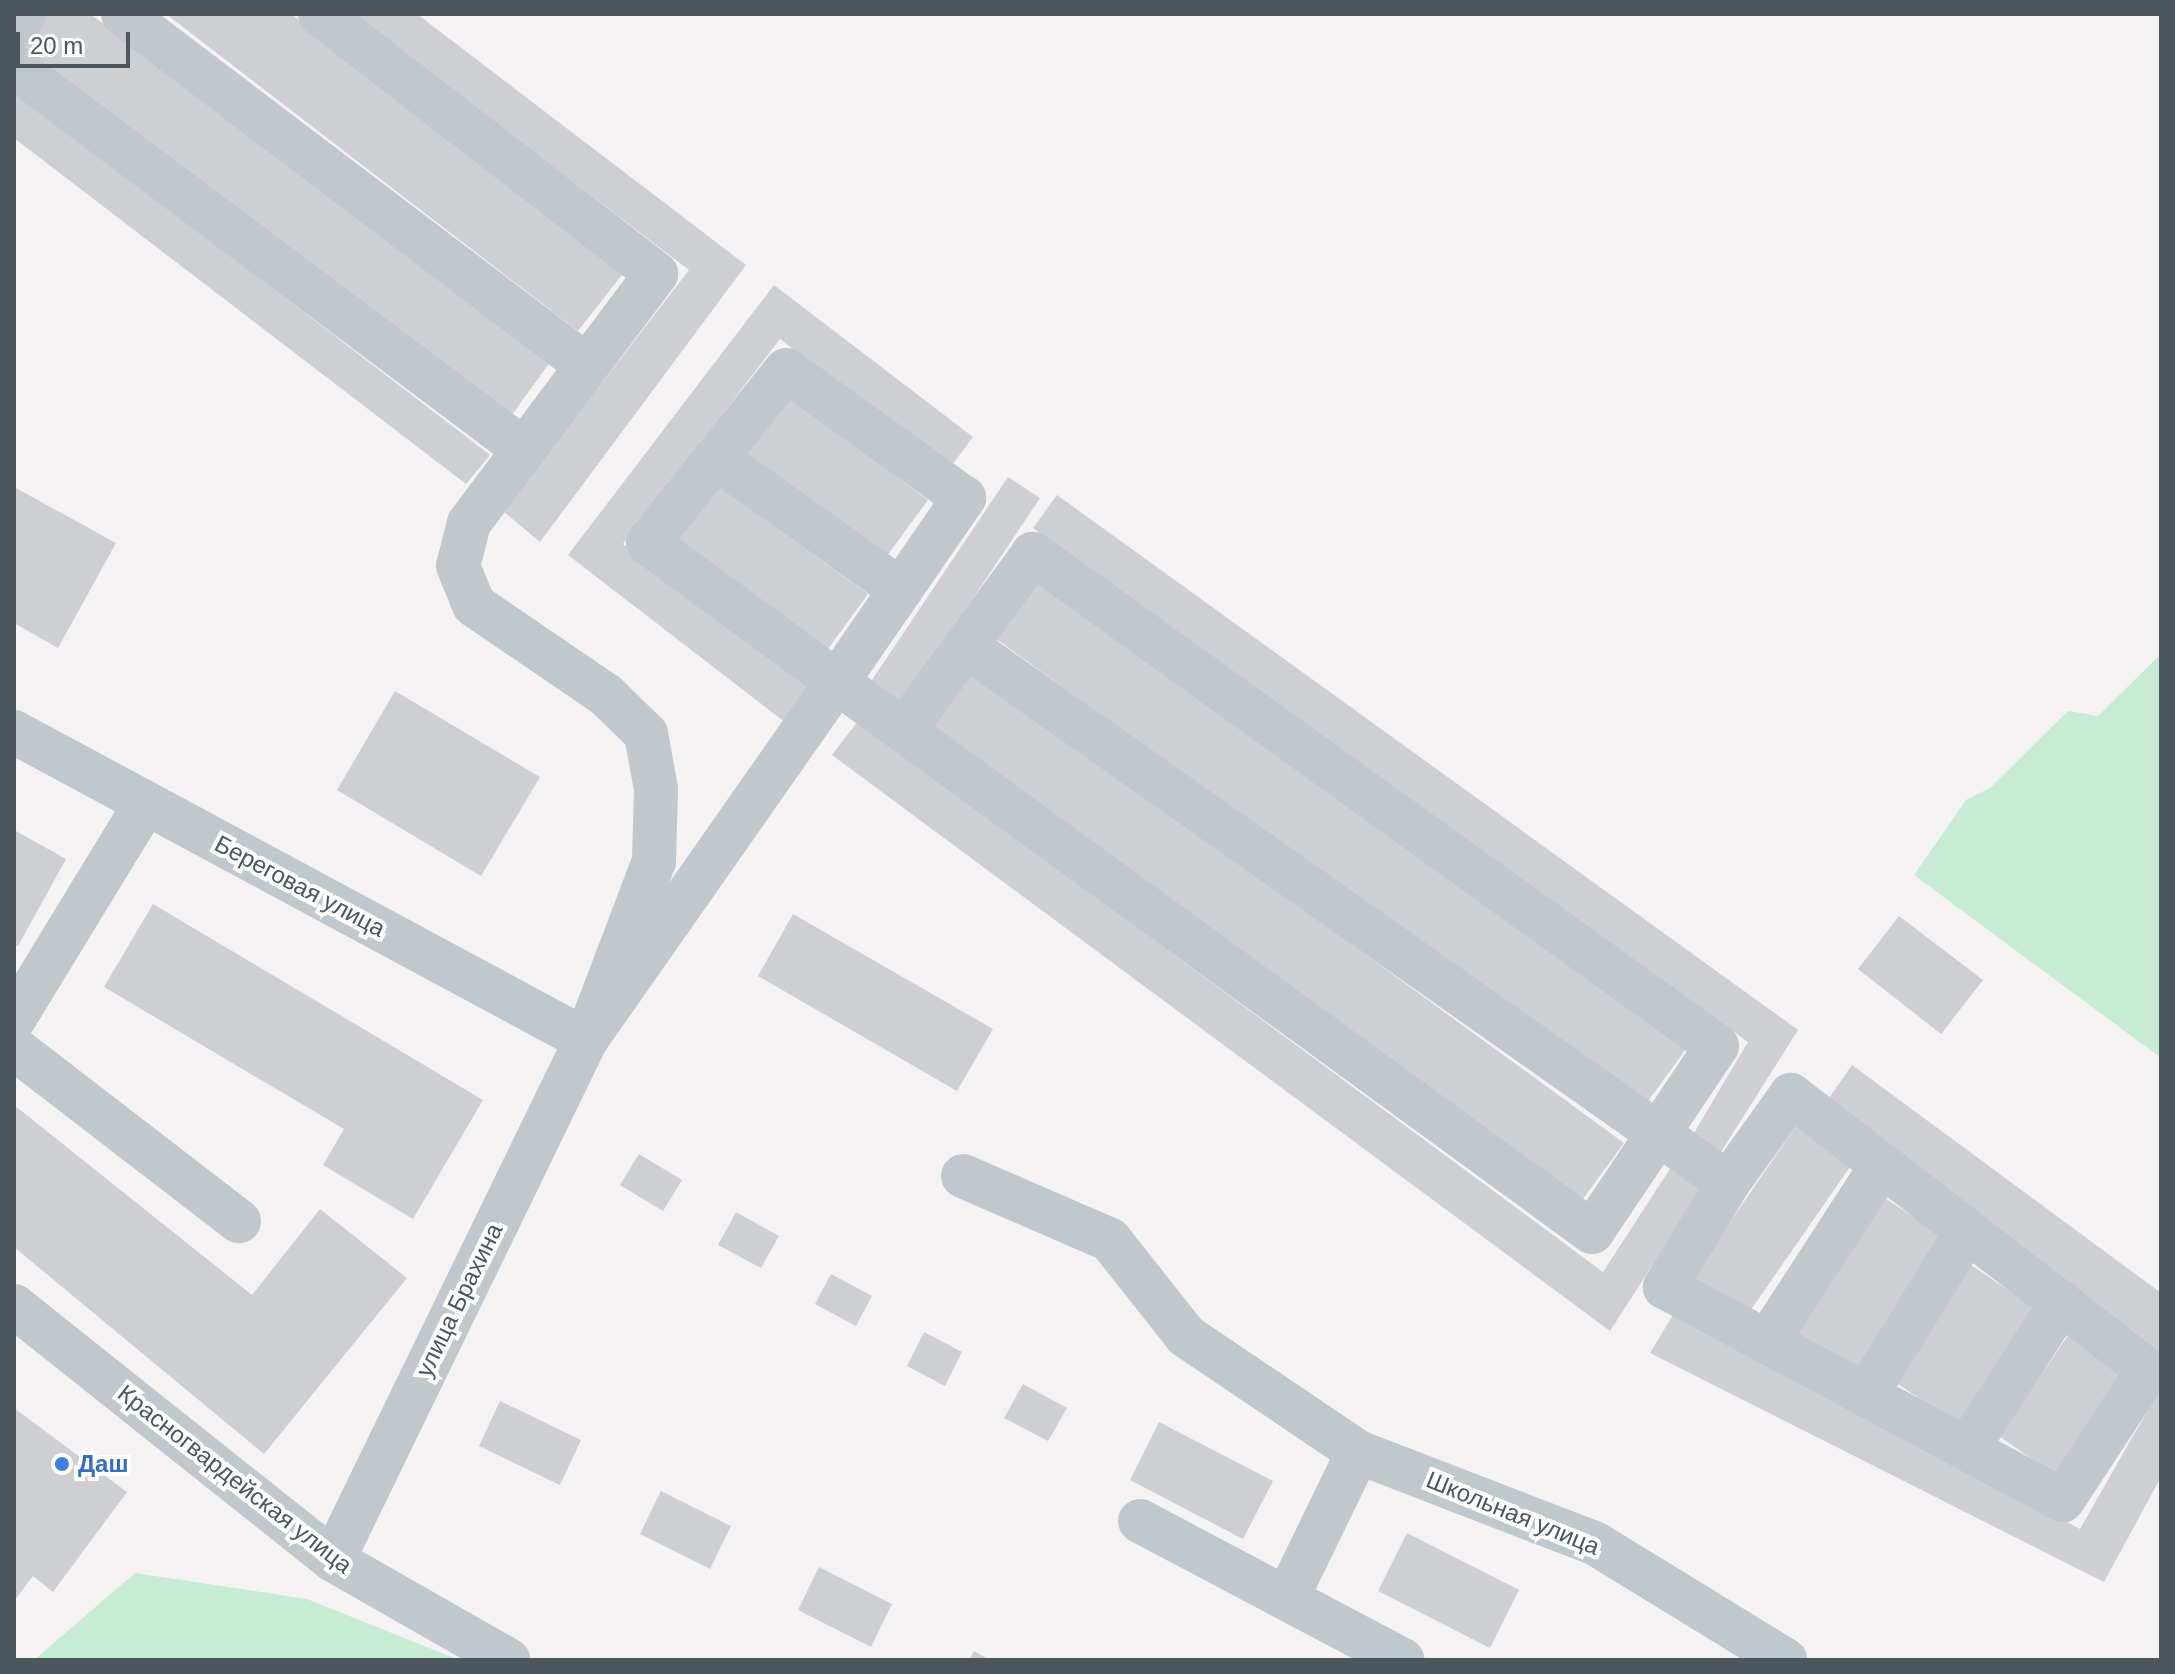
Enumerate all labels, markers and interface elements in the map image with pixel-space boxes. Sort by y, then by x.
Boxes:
scale bar [20,16,134,66]
text: 20 m [30,32,83,59]
street label: Береговая улица [210,829,390,943]
street label: улица Брахина [409,1219,509,1381]
street label: Красногвардейская улица [112,1379,358,1579]
place label: Даш [78,1450,128,1478]
marker: Даш [53,1455,71,1473]
street label: Школьная улица [1422,1465,1604,1561]

